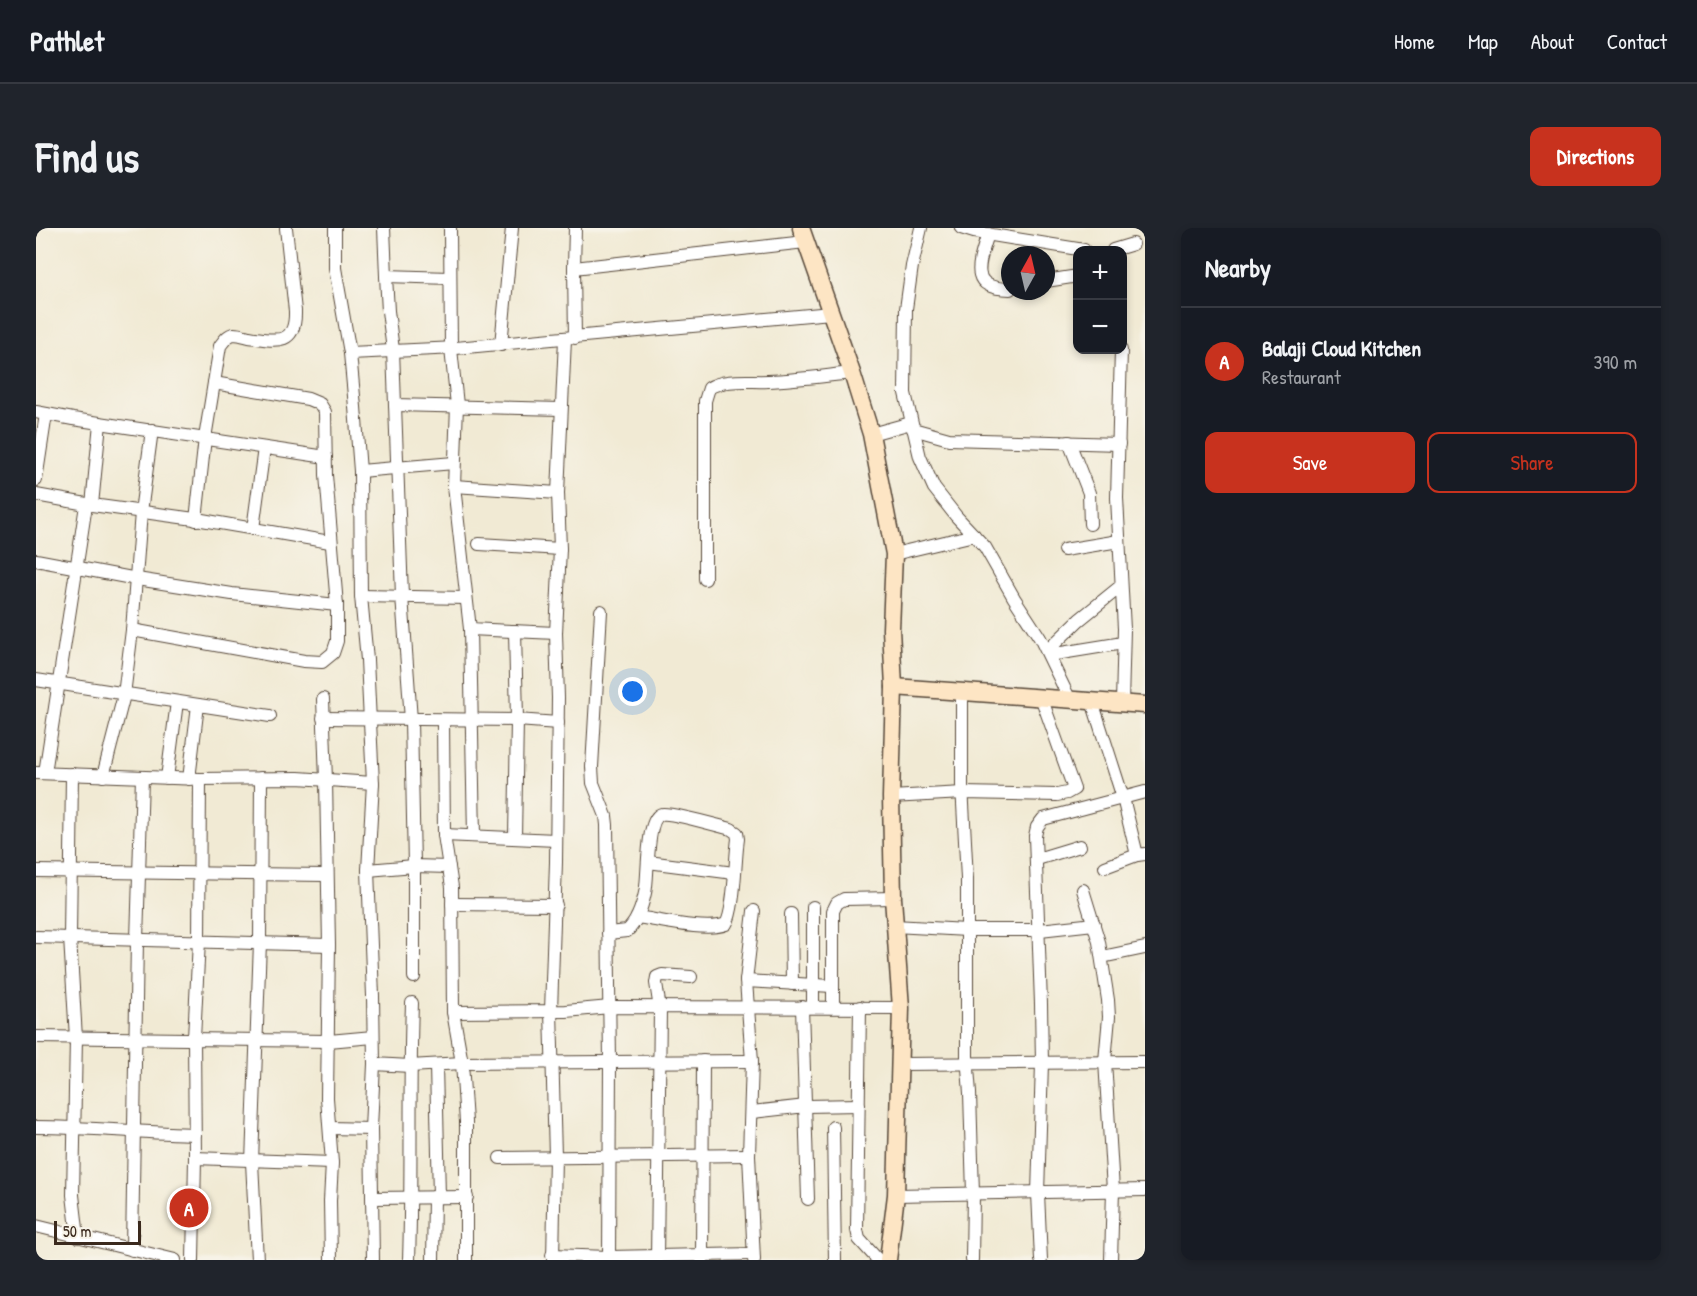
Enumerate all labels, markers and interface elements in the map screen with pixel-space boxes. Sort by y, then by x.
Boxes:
text: Pathlet [30,22,104,60]
text: Home [1394,27,1435,56]
text: Map [1468,27,1498,56]
text: About [1531,27,1574,56]
text: Contact [1607,27,1667,56]
button: Directions [1530,127,1661,186]
text: Find us [36,128,139,185]
north arrow [1001,246,1055,300]
map controls [1073,246,1127,354]
button: + [1073,246,1127,300]
text: Nearby [1205,250,1271,285]
button: − [1073,300,1127,354]
text: Balaji Cloud Kitchen [1262,333,1421,363]
text: A [1220,348,1229,375]
text: 390 m [1594,348,1637,375]
text: Restaurant [1262,363,1341,390]
button: Save [1205,432,1415,493]
button: Share [1427,432,1637,493]
your location [618,677,647,706]
pin: A [170,1186,208,1230]
scale bar [54,1218,141,1246]
text: 50 m [63,1220,92,1242]

